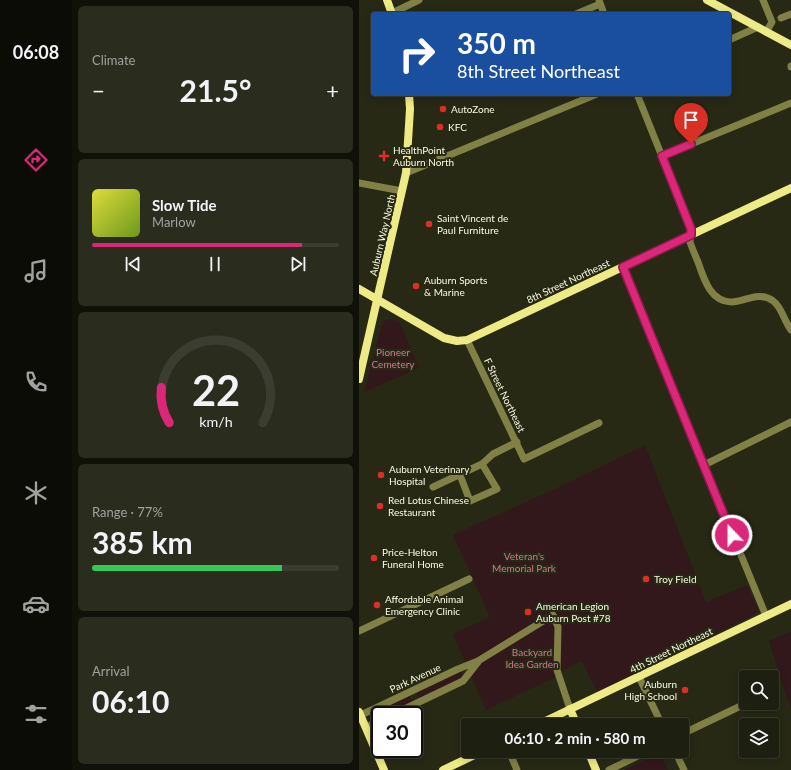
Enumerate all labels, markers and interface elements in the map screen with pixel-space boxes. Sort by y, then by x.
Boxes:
text: 350 m [457,26,536,60]
icon: right [391,28,443,80]
text: 06:08 [13,41,59,63]
text: Climate [92,52,135,68]
text: 8th Street Northeast [457,60,620,82]
text: 21.5° [180,72,251,108]
text: − [92,77,105,104]
text: + [326,77,339,104]
place label: AutoZone [451,103,495,115]
pin [674,103,708,144]
marker: AutoZone [438,104,448,114]
icon: arrive [680,109,702,131]
place label: KFC [448,121,467,133]
marker: KFC [435,122,445,132]
place label: HealthPoint Auburn North [393,144,454,168]
icon: directions [22,146,50,174]
marker: HealthPoint Auburn North [378,150,390,162]
street label: Auburn Way North [367,193,397,277]
text: Slow Tide [152,196,217,214]
place label: Saint Vincent de Paul Furniture [437,212,508,236]
text: Marlow [152,214,196,230]
marker: Saint Vincent de Paul Furniture [424,219,434,229]
icon: previous [122,253,144,275]
icon: pause [204,253,226,275]
icon: next [287,253,309,275]
street label: 8th Street Northeast [524,256,612,306]
icon: music [22,257,50,285]
place label: Auburn Sports & Marine [424,274,487,298]
marker: Auburn Sports & Marine [411,281,421,291]
park label: Pioneer Cemetery [372,346,415,370]
street label: F Street Northeast [482,356,528,434]
text: 22 [191,365,240,415]
icon: phone [22,368,50,396]
text: km/h [199,413,232,430]
place label: Auburn Veterinary Hospital [389,463,470,487]
marker: Auburn Veterinary Hospital [376,470,386,480]
icon: climate [22,479,50,507]
place label: Red Lotus Chinese Restaurant [388,494,469,518]
marker: Red Lotus Chinese Restaurant [375,501,385,511]
text: Range · 77% [92,504,163,520]
position arrow [711,514,753,556]
text: 385 km [92,524,193,560]
place label: Price-Helton Funeral Home [382,546,444,570]
park label: Veteran's Memorial Park [492,550,557,574]
marker: Price-Helton Funeral Home [369,553,379,563]
place label: Troy Field [654,573,697,585]
marker: Troy Field [641,574,651,584]
icon: car [22,590,50,618]
place label: Affordable Animal Emergency Clinic [385,593,463,617]
marker: Affordable Animal Emergency Clinic [372,600,382,610]
place label: American Legion Auburn Post #78 [536,600,611,624]
marker: American Legion Auburn Post #78 [523,607,533,617]
street label: 4th Street Northeast [628,625,715,675]
park label: Backyard Idea Garden [505,646,559,670]
street label: Park Avenue [388,661,442,695]
text: Arrival [92,663,129,679]
map controls [739,670,779,758]
button: search [739,670,779,710]
place label: Auburn High School [624,678,677,702]
text: 06:10 [92,683,169,719]
marker: Auburn High School [680,685,690,695]
icon: filters [22,700,50,728]
speed limit sign: 30 [371,706,423,758]
button: layers [739,718,779,758]
text: 06:10 · 2 min · 580 m [505,729,645,747]

